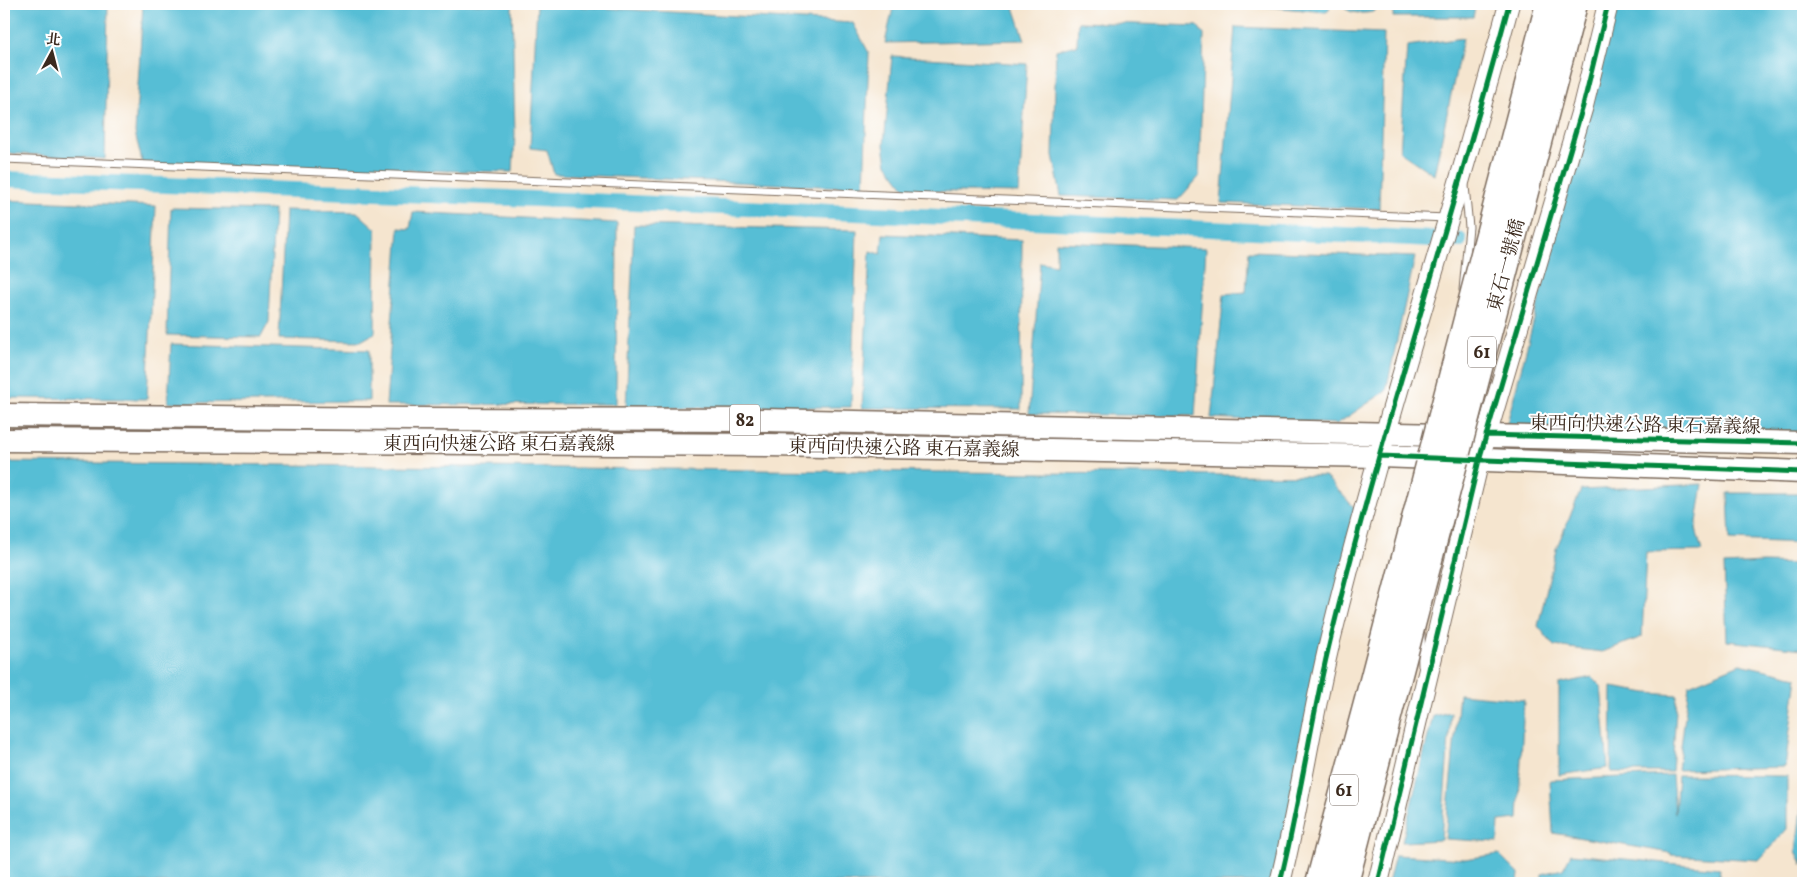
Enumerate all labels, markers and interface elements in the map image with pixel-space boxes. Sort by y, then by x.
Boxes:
north arrow [28,28,78,78]
text: 北 [45,30,62,51]
street label: 東石一號橋 [1482,216,1532,315]
road number: 61 [1468,337,1496,368]
road number: 82 [730,404,760,436]
street label: 東西向快速公路 東石嘉義線 [1529,411,1761,441]
street label: 東西向快速公路 東石嘉義線 [383,432,615,458]
street label: 東西向快速公路 東石嘉義線 [788,434,1020,464]
road number: 61 [1330,774,1358,806]

